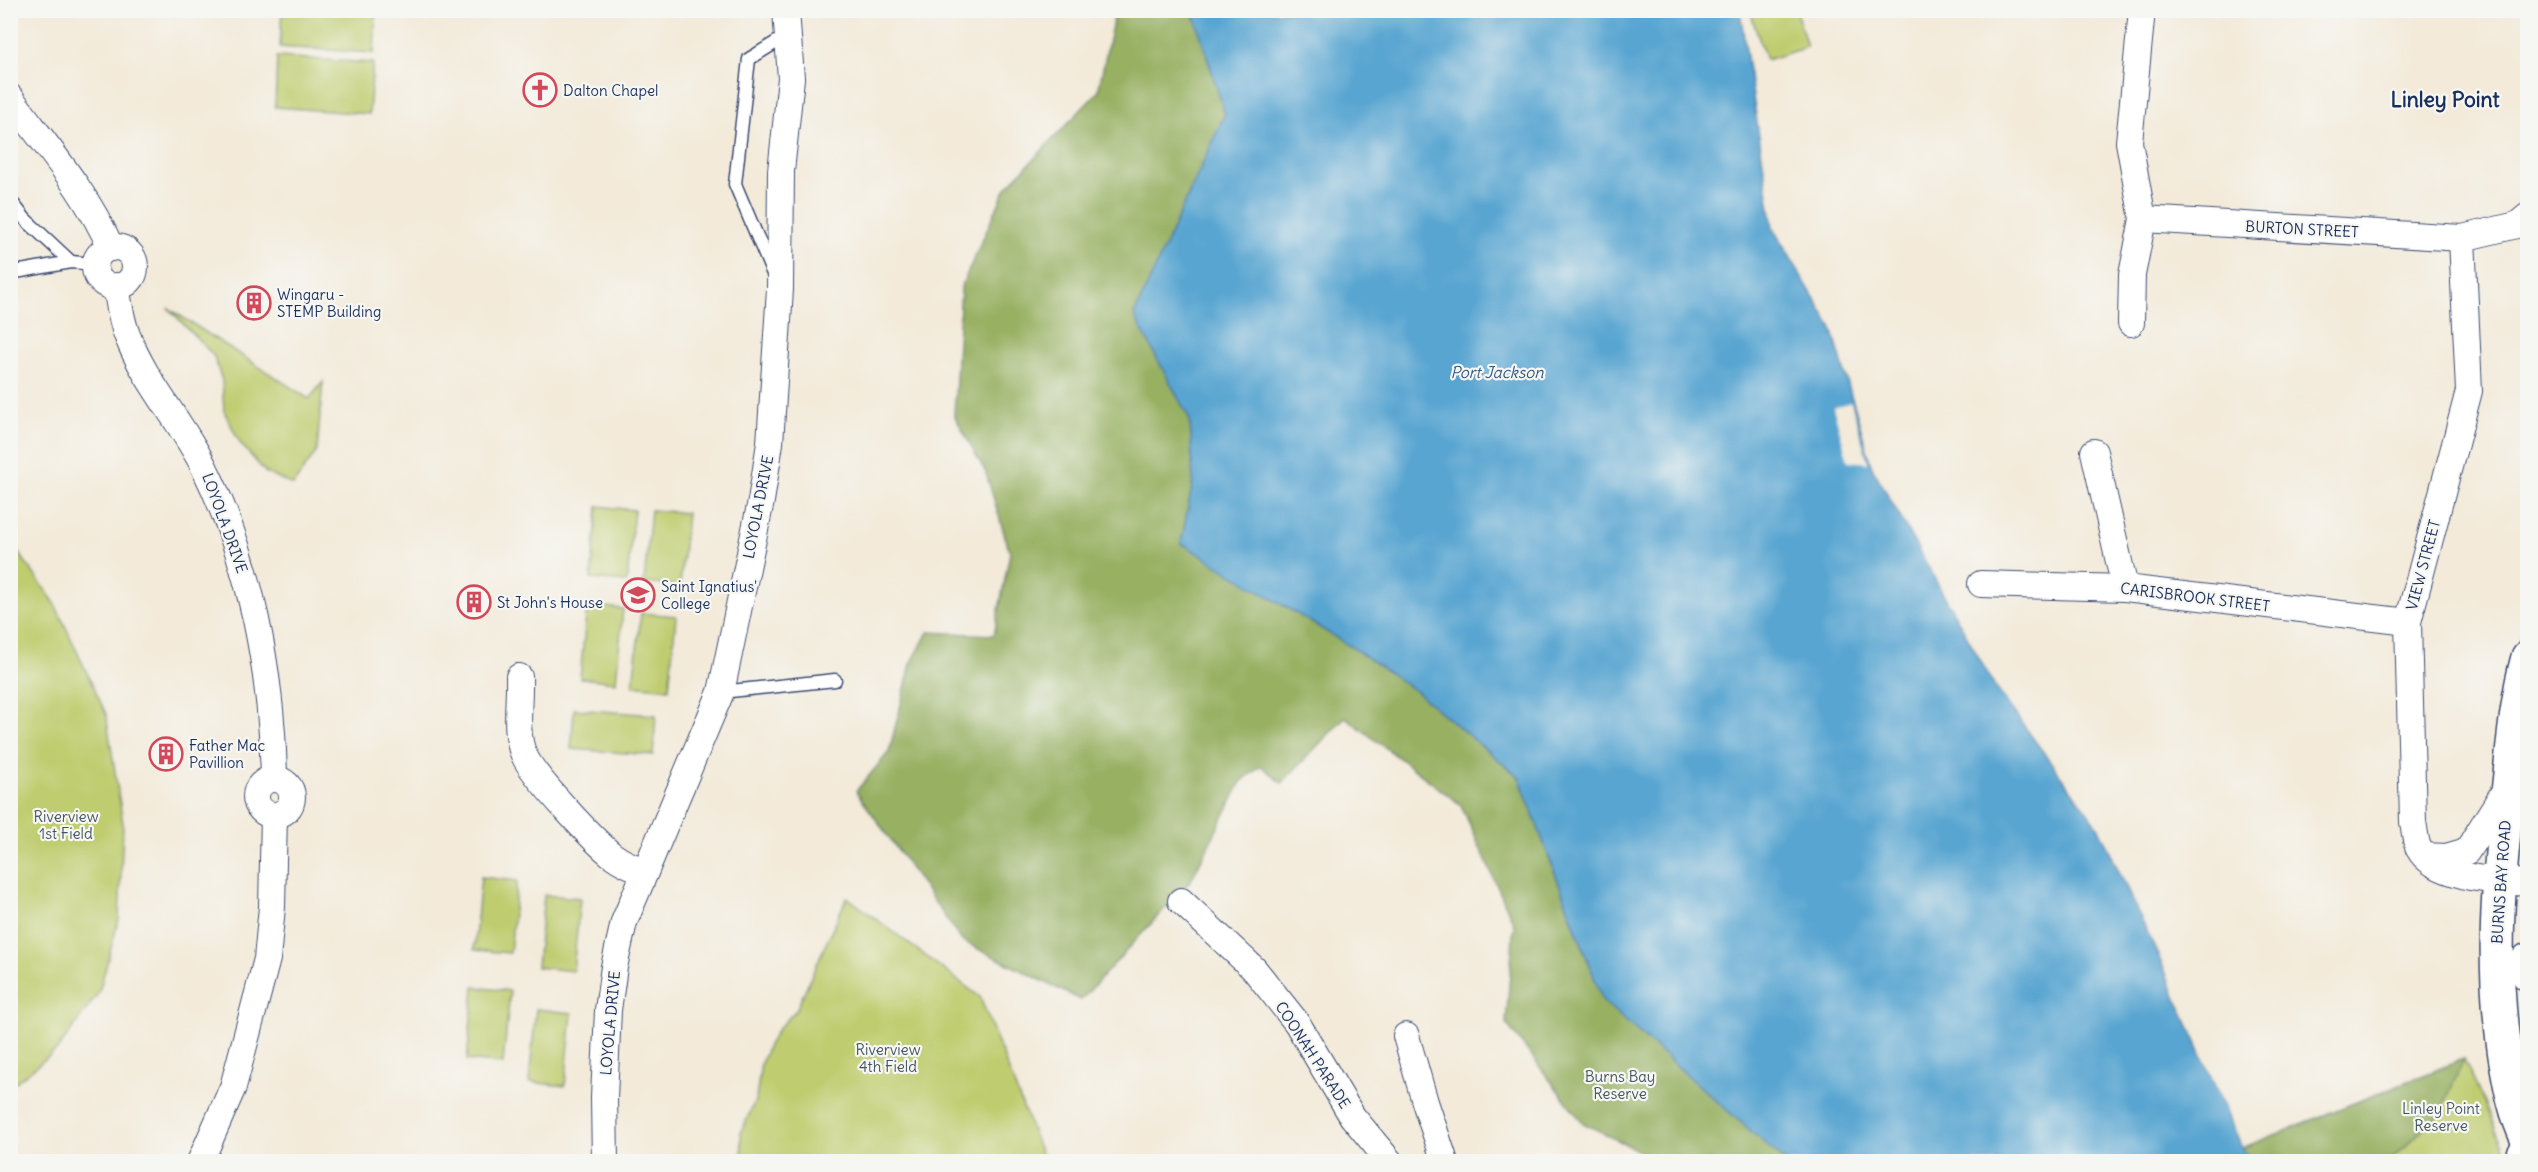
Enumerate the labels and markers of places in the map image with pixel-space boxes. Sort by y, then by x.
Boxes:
church icon: Dalton Chapel [522,72,558,108]
place label: Dalton Chapel [563,81,658,100]
building icon: Wingaru - STEMP Building [236,285,272,321]
place label: Wingaru - STEMP Building [277,285,381,321]
school or university icon: Saint Ignatius' College [620,577,656,613]
place label: Saint Ignatius' College [661,577,757,613]
building icon: St John's House [456,584,492,620]
place label: St John's House [497,593,603,612]
building icon: Father Mac Pavillion [148,736,184,772]
place label: Father Mac Pavillion [189,736,265,772]

